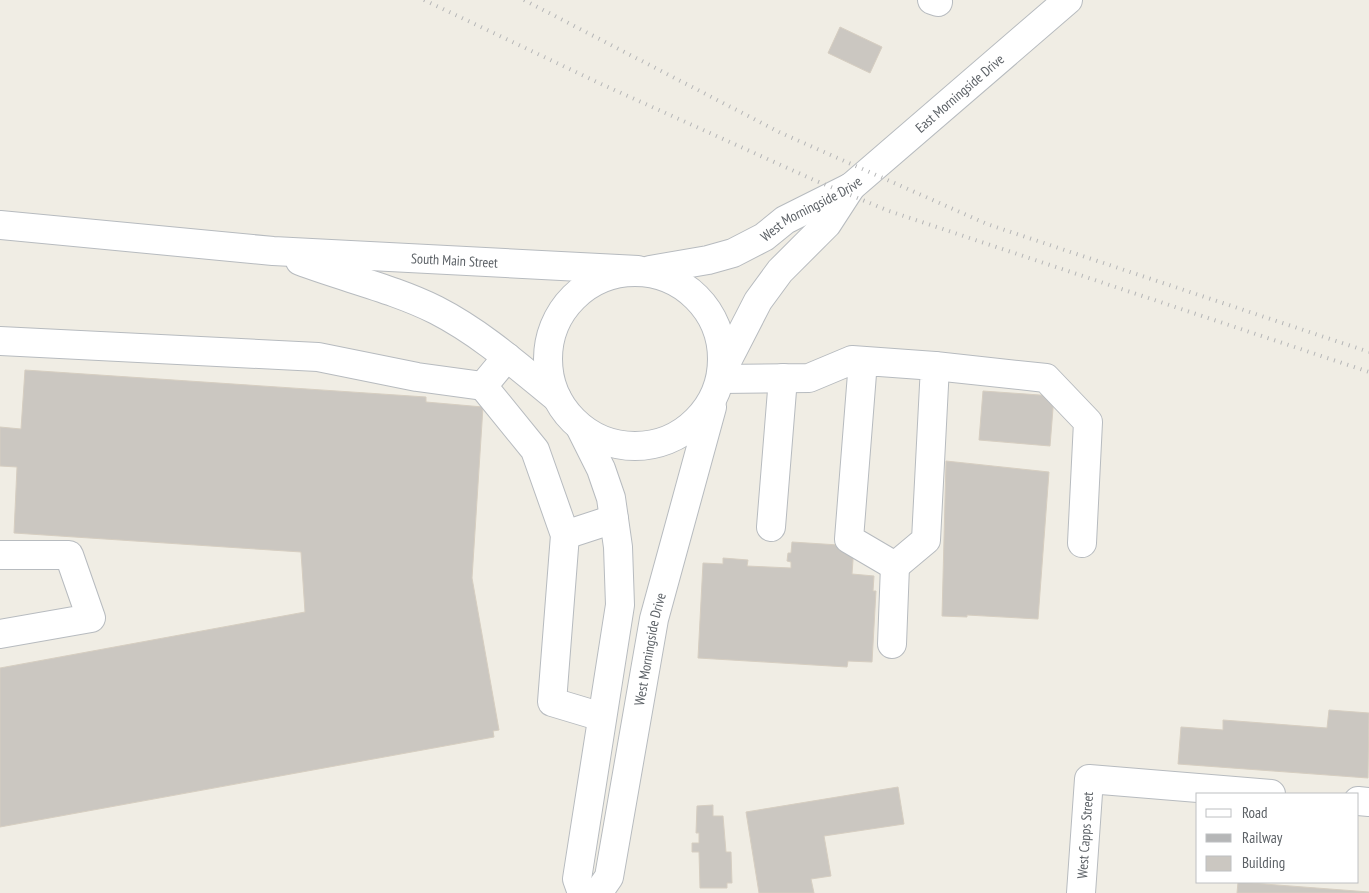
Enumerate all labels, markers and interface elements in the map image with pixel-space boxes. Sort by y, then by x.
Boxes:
street label: East Morningside Drive [912,50,1008,137]
street label: West Morningside Drive [757,172,866,245]
street label: South Main Street [411,249,499,272]
street label: West Morningside Drive [630,590,670,707]
street label: West Capps Street [1073,791,1097,879]
legend [1196,793,1359,883]
text: Road [1242,803,1268,822]
text: Railway [1242,828,1283,847]
text: Building [1242,853,1285,872]

